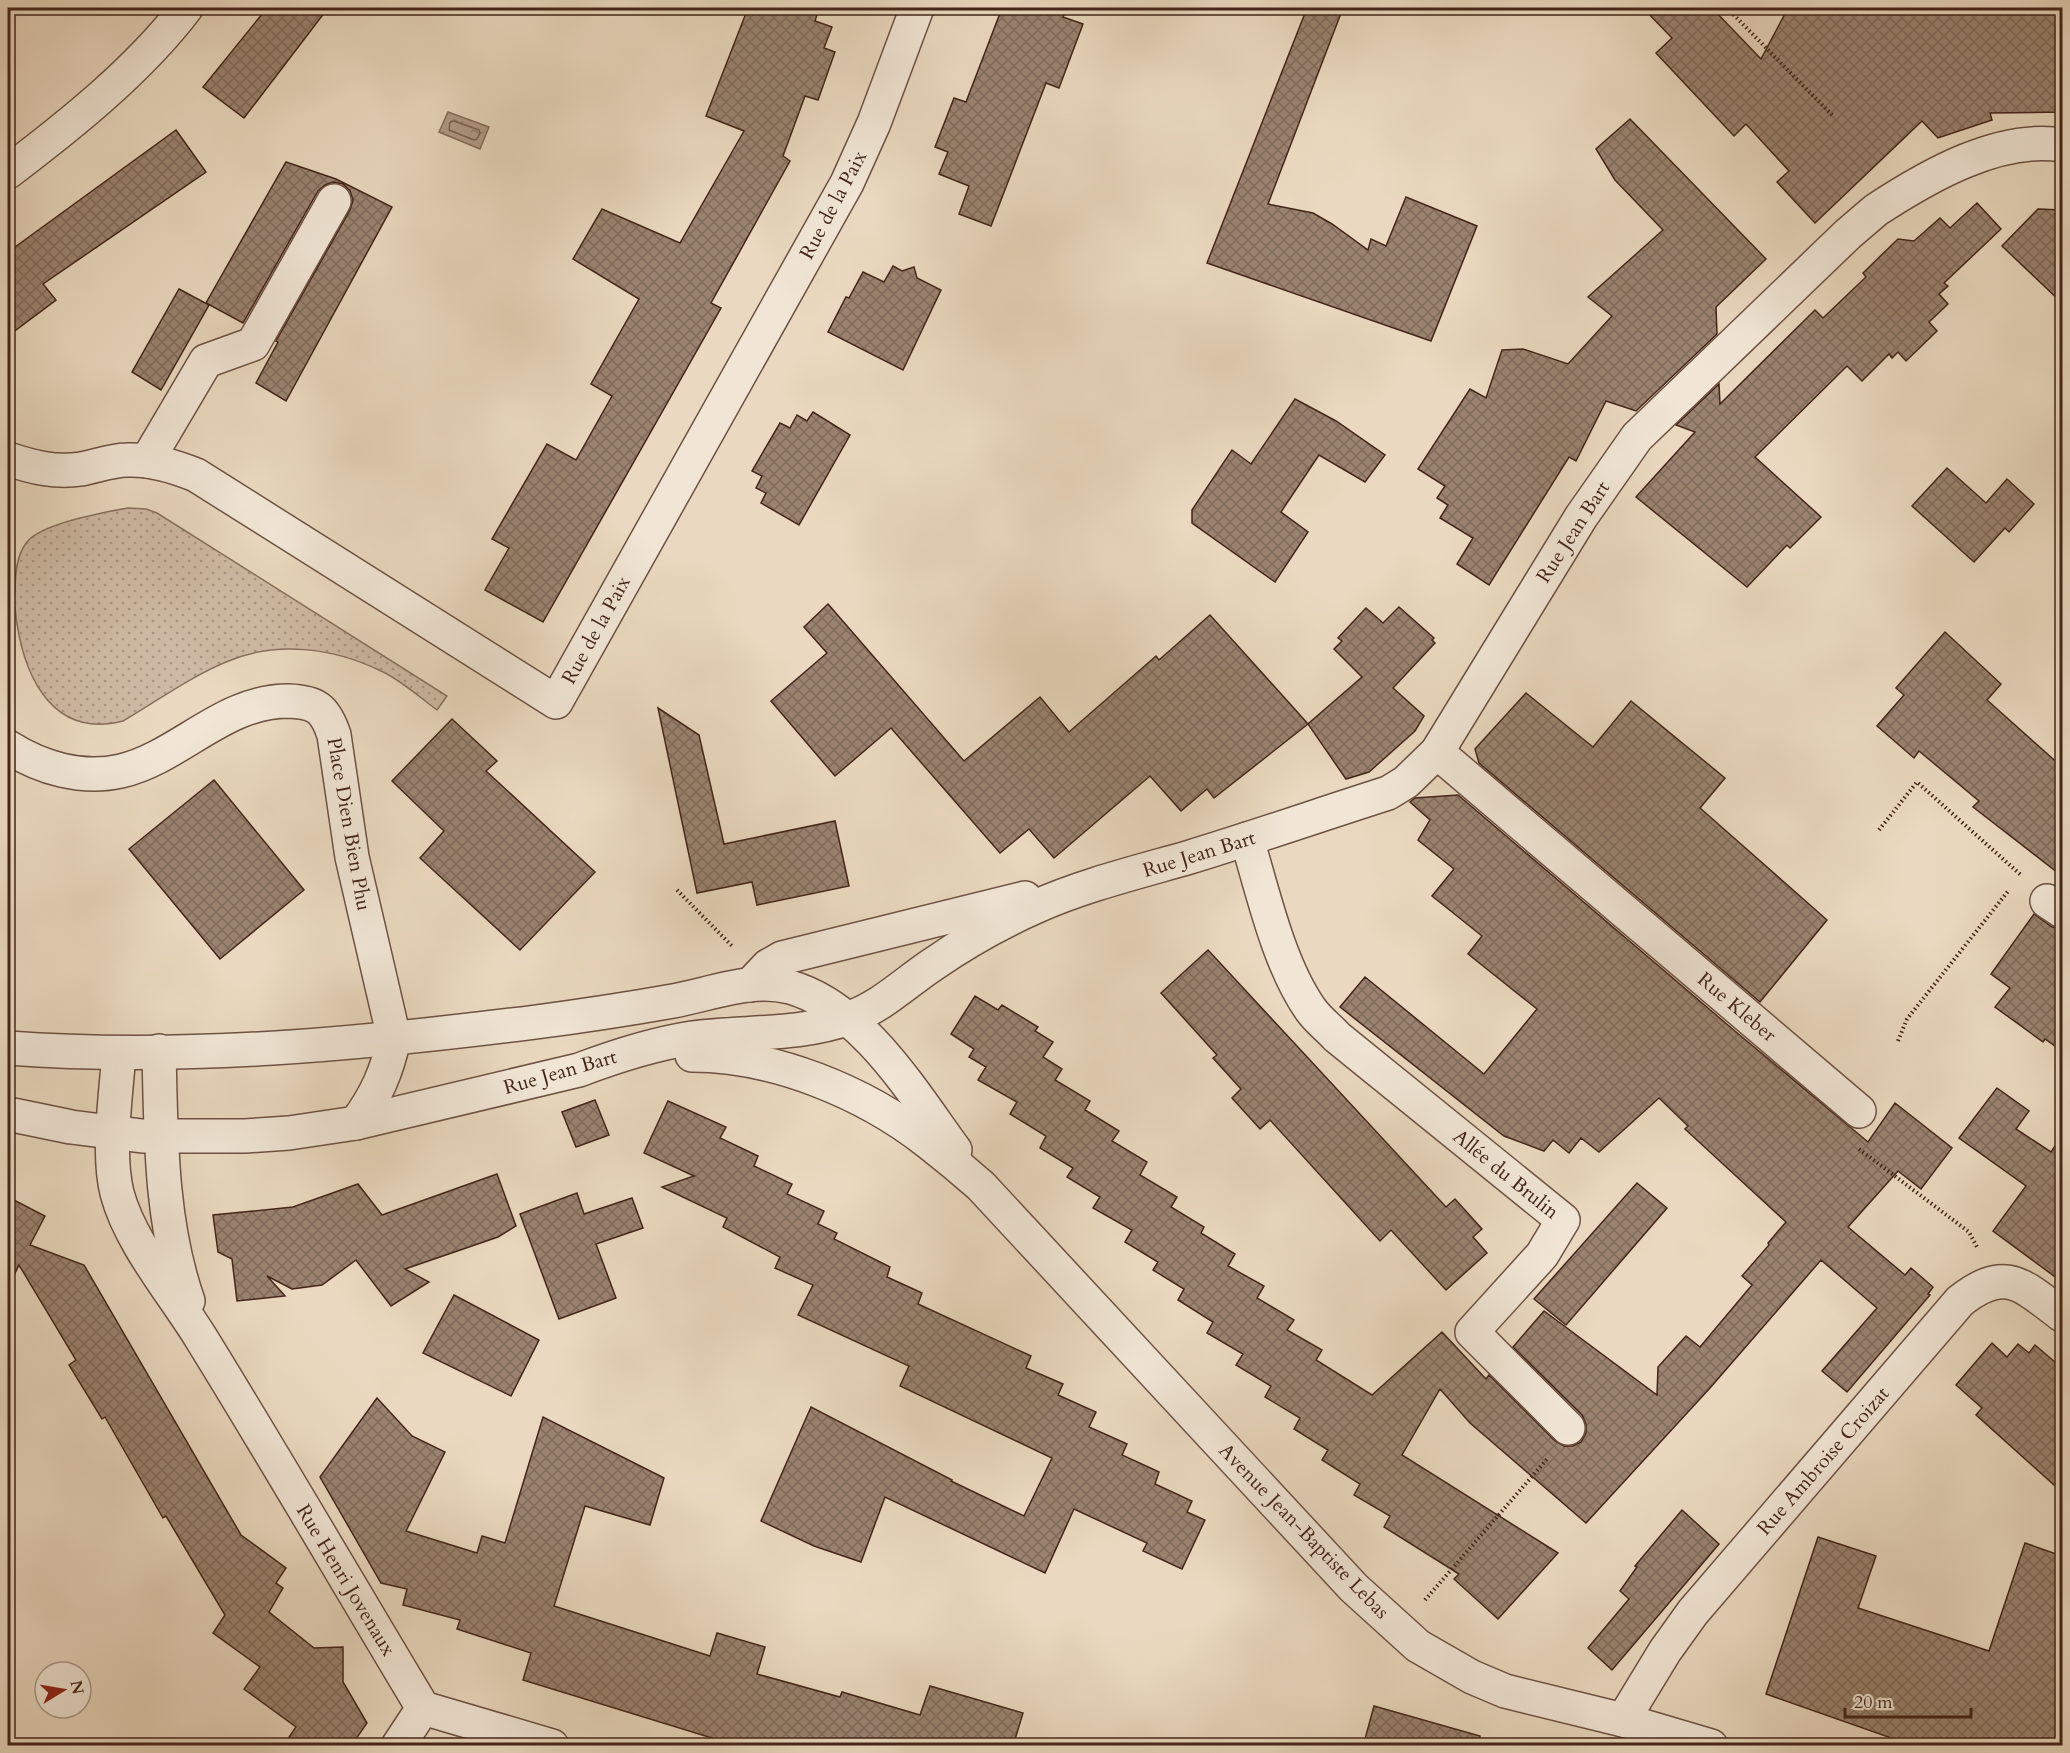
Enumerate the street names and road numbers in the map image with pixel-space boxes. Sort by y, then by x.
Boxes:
street label: Rue de la Paix [793,146,873,264]
street label: Rue Jean Bart [1530,475,1616,588]
street label: Rue de la Paix [555,571,637,689]
street label: Place Dien Bien Phu [320,735,378,913]
street label: Rue Jean Bart [1139,824,1259,884]
street label: Rue Kleber [1692,966,1783,1048]
street label: Rue Jean Bart [500,1043,620,1101]
street label: Allée du Brulin [1447,1123,1565,1225]
street label: Rue Ambroise Croizat [1751,1380,1896,1541]
street label: Avenue Jean-Baptiste Lebas [1213,1437,1395,1625]
street label: Rue Henri Jovenaux [290,1499,402,1661]

